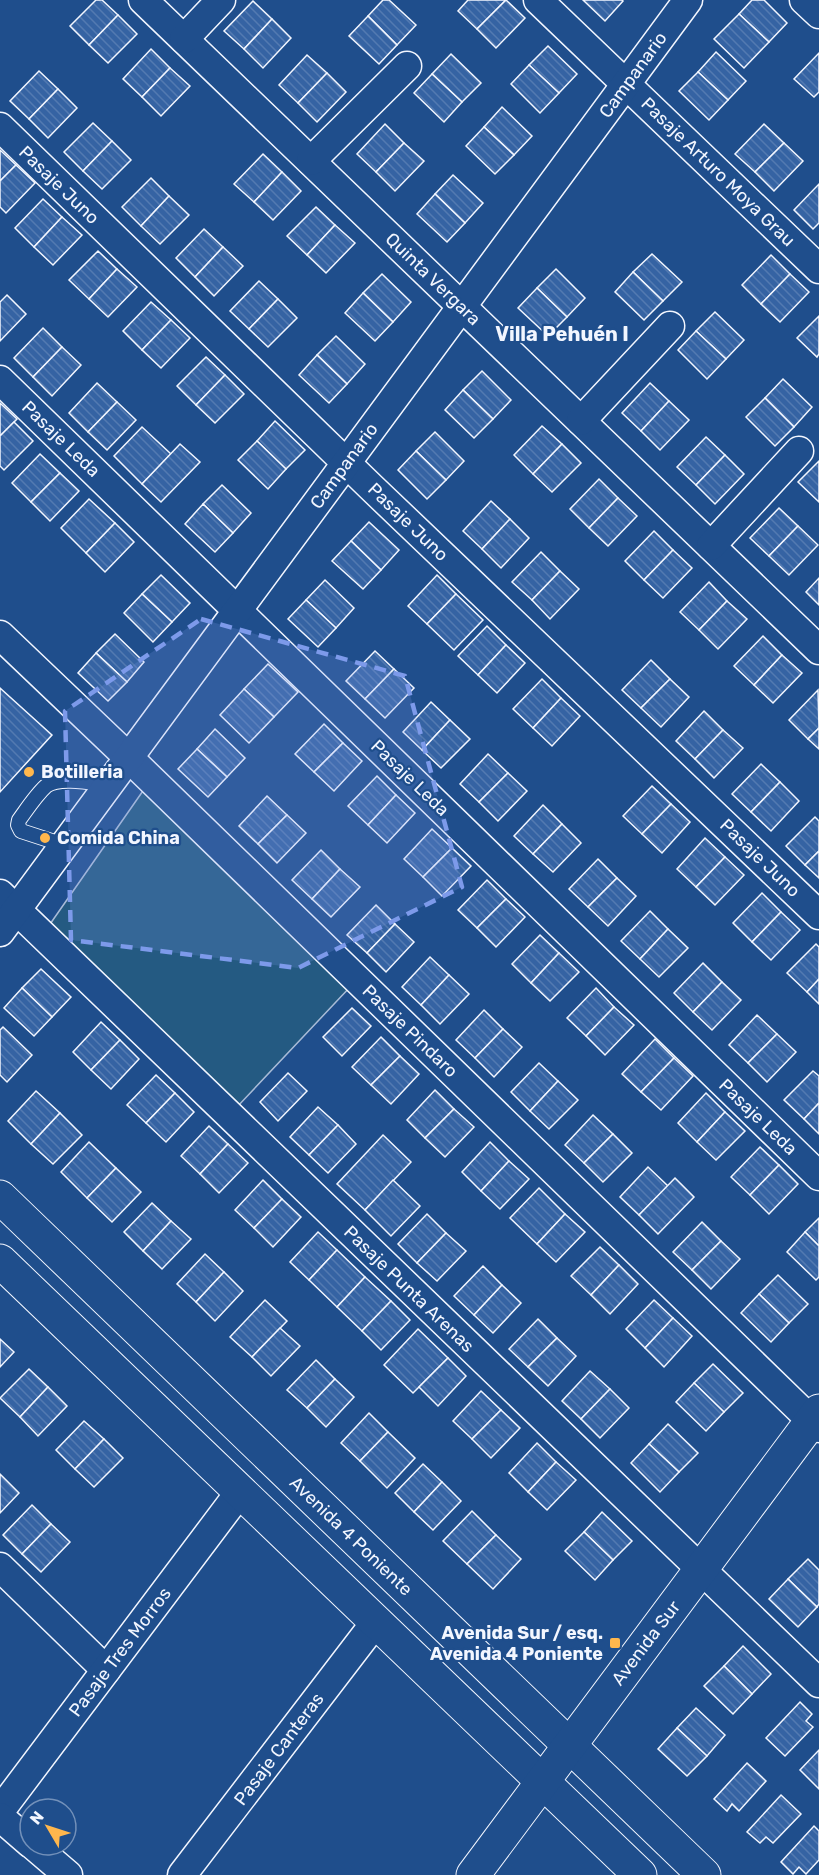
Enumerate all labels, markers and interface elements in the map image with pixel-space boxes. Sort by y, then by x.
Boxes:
street label: Campanario [594,28,672,122]
street label: Pasaje Arturo Moya Grau [637,93,799,251]
street label: Pasaje Juno [14,141,104,229]
street label: Quinta Vergara [381,228,485,330]
district label: Villa Pehuén I [495,322,629,346]
street label: Pasaje Leda [17,396,105,482]
street label: Campanario [305,419,383,513]
street label: Pasaje Juno [363,478,453,566]
street label: Pasaje Leda [366,735,454,821]
place label: Botilleria [41,761,123,783]
marker: Botilleria [22,765,36,779]
street label: Pasaje Juno [715,814,805,902]
place label: Comida China [57,827,180,849]
marker: Comida China [38,831,52,845]
street label: Pasaje Pindaro [358,980,462,1082]
street label: Pasaje Leda [714,1074,802,1160]
street label: Pasaje Punta Arenas [339,1221,479,1357]
street label: Avenida 4 Poniente [285,1472,417,1600]
street label: Pasaje Tres Morros [64,1583,176,1721]
street label: Avenida Sur [607,1596,685,1690]
place label: Avenida Sur / esq. Avenida 4 Poniente [430,1622,603,1665]
marker: Avenida Sur / esq. Avenida 4 Poniente [608,1636,622,1650]
street label: Pasaje Canteras [229,1688,329,1810]
north arrow [18,1797,78,1857]
text: N [26,1807,48,1828]

